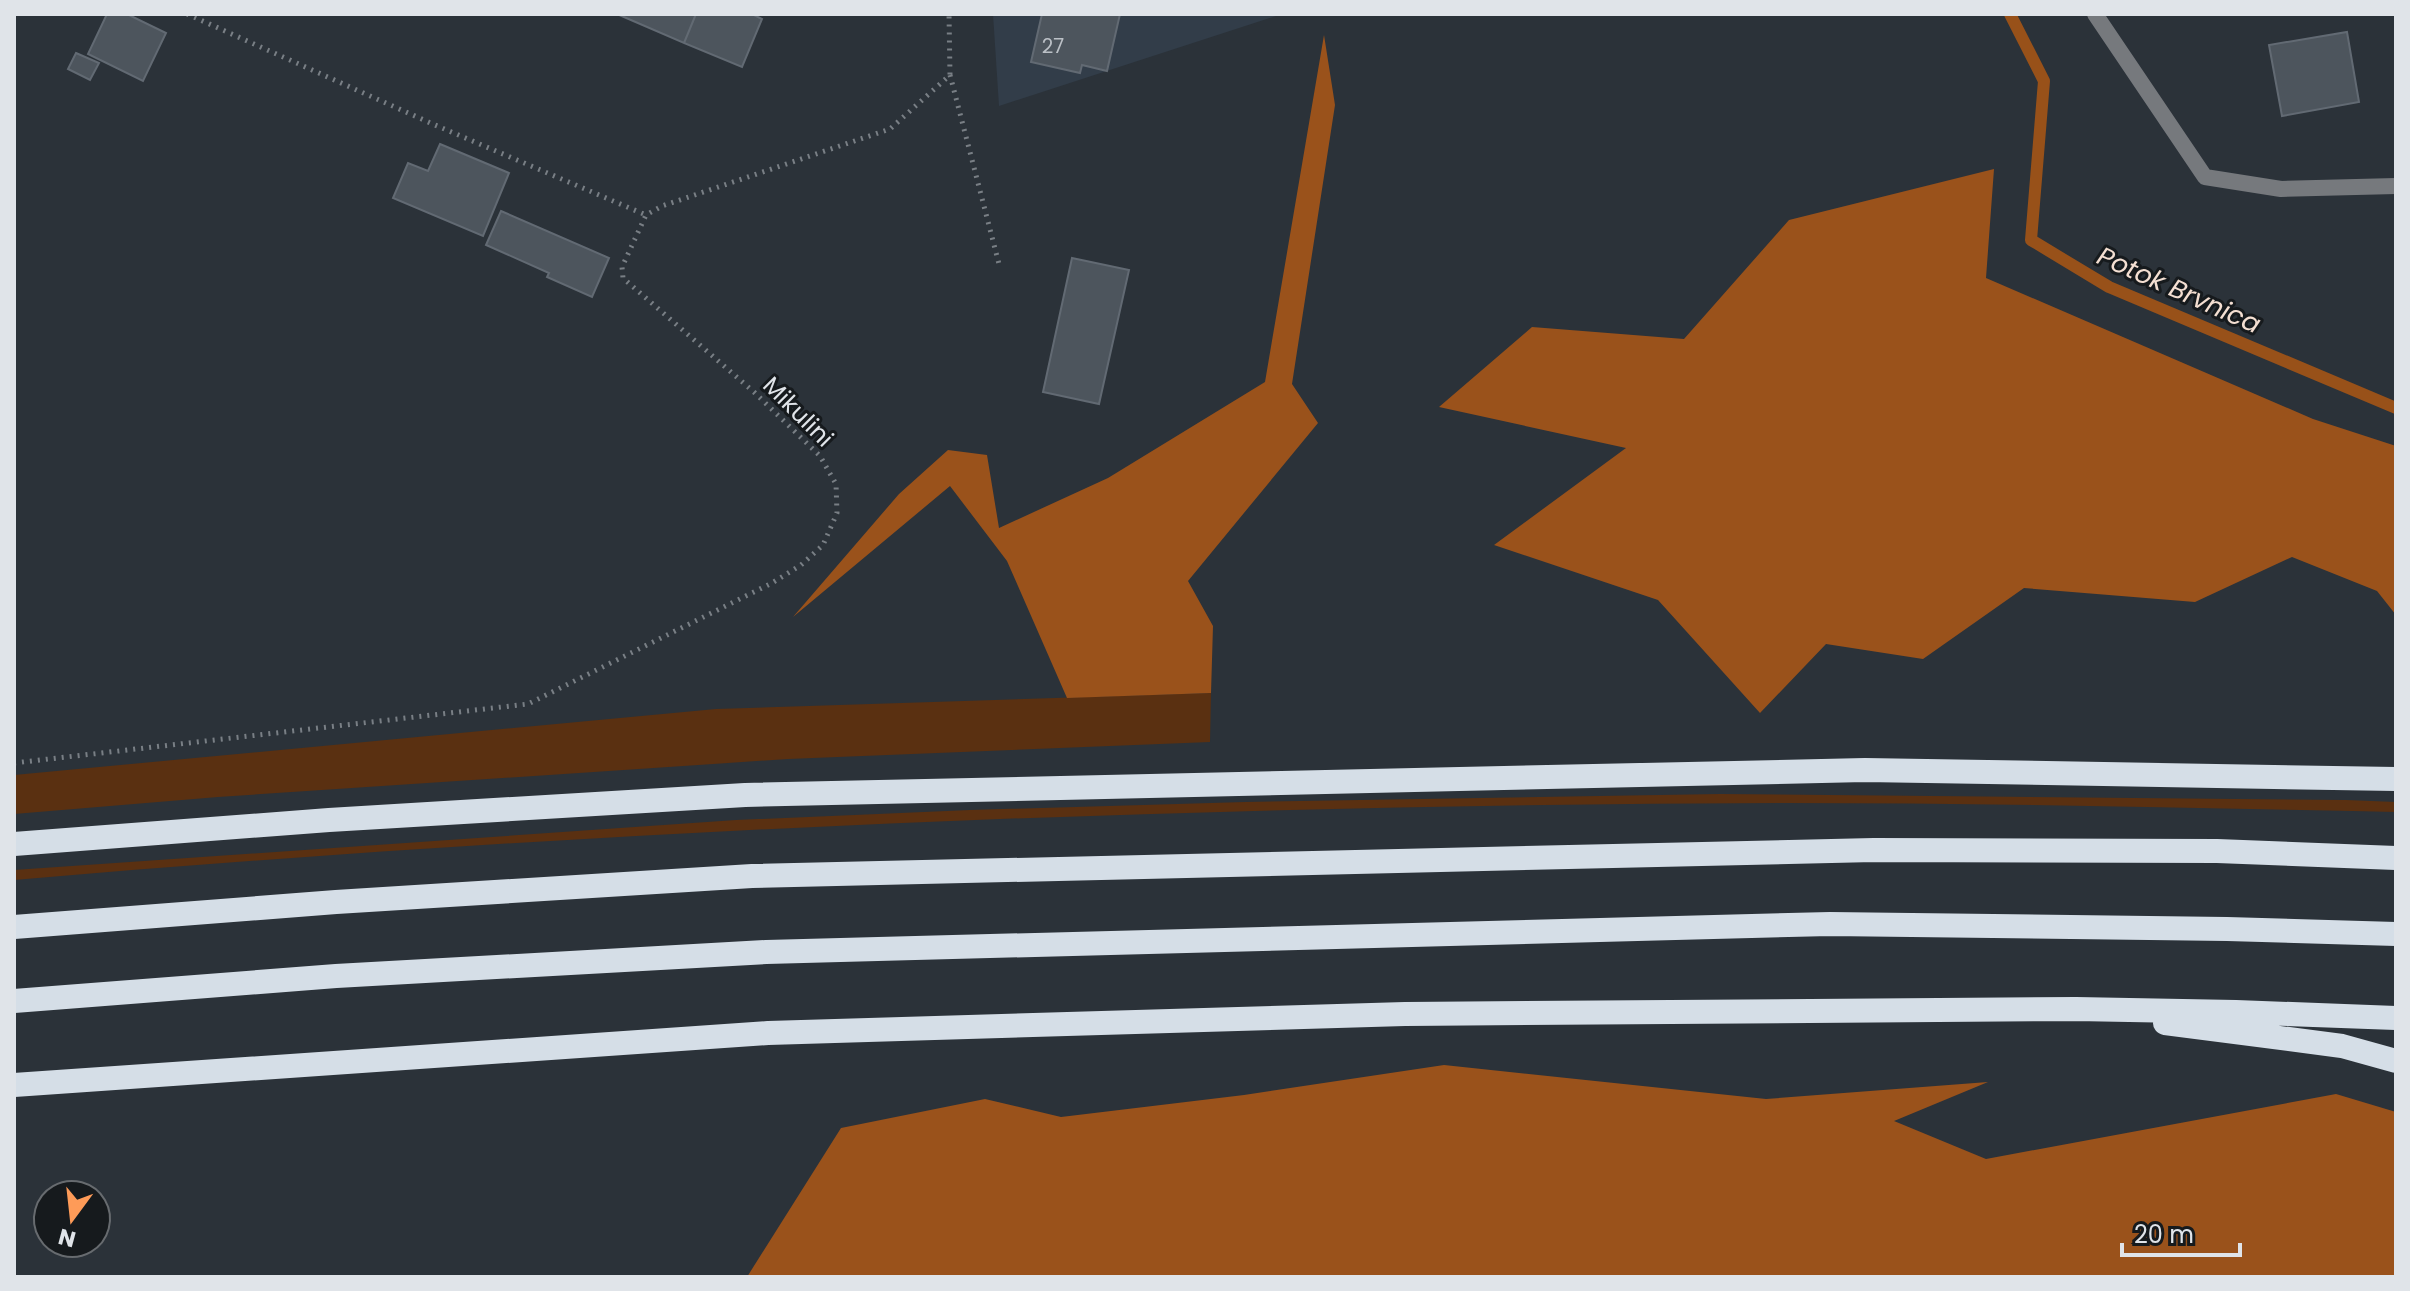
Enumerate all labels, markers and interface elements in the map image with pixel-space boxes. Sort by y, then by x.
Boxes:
house number: 27 [1042,32,1064,60]
water label: Potok Brvnica [2091,238,2267,342]
street label: Mikulini [756,369,841,454]
north arrow [32,1179,112,1259]
scale bar [2122,1207,2240,1257]
text: 20 m [2134,1218,2194,1251]
text: N [55,1221,79,1255]

